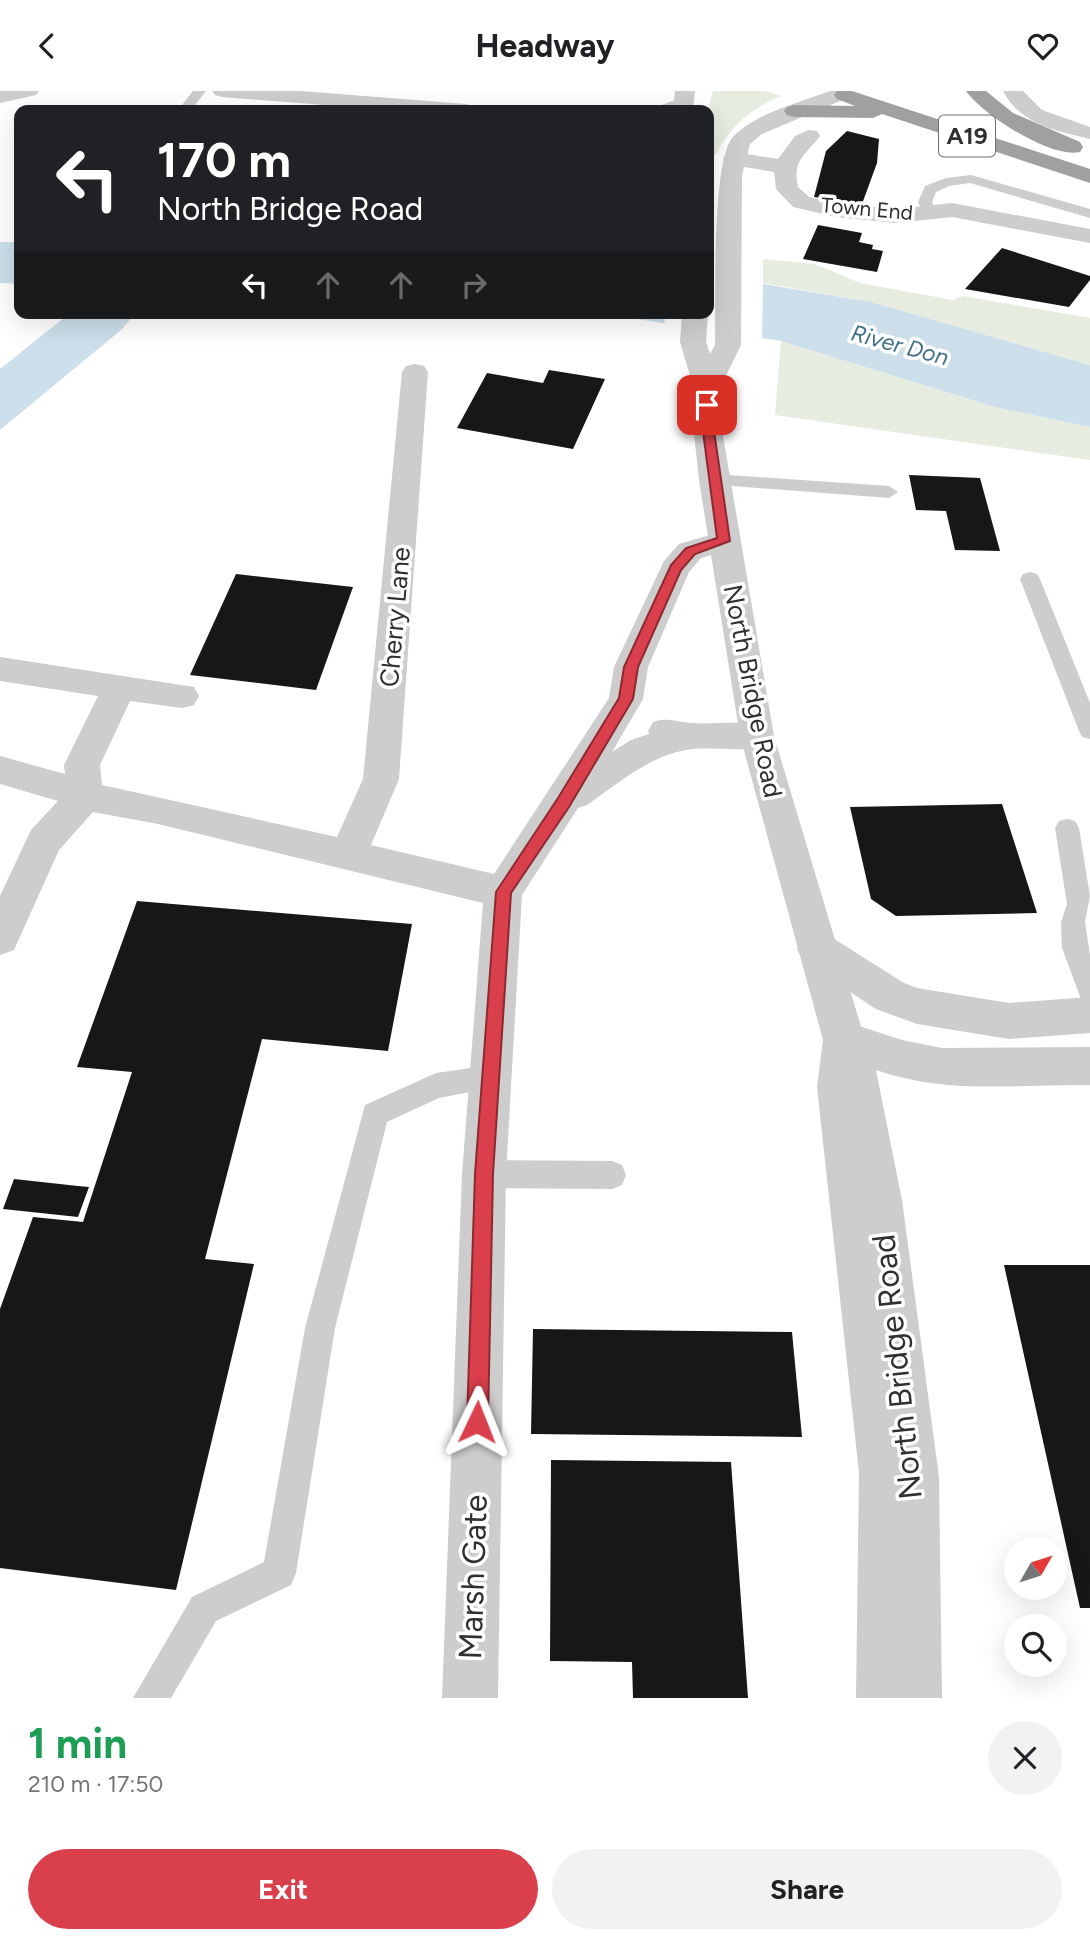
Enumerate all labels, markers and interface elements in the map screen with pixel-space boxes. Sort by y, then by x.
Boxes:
icon: back [28,27,66,65]
text: Headway [475,27,615,65]
icon: heart [1024,27,1062,65]
road number: A19 [939,116,995,157]
text: 170 m [157,130,291,189]
icon: left [42,133,133,224]
text: North Bridge Road [157,190,423,228]
street label: Town End [820,192,914,225]
icon: left [236,266,274,304]
icon: ahead [309,266,347,304]
icon: ahead [382,266,420,304]
icon: right [455,266,493,304]
water label: River Don [848,319,952,371]
pin [677,375,737,435]
icon: arrive [688,386,726,424]
street label: Cherry Lane [373,546,417,688]
street label: North Bridge Road [717,582,789,800]
street label: North Bridge Road [864,1233,930,1501]
position arrow [440,1385,514,1459]
street label: Marsh Gate [451,1494,495,1660]
north arrow [1004,1537,1068,1599]
map controls [1004,1537,1067,1677]
button: search [1004,1614,1067,1677]
text: 1 min [28,1718,127,1769]
button: close [988,1721,1062,1795]
text: 210 m · 17:50 [28,1770,163,1798]
button: Exit [28,1849,538,1929]
button: Share [552,1849,1062,1929]

